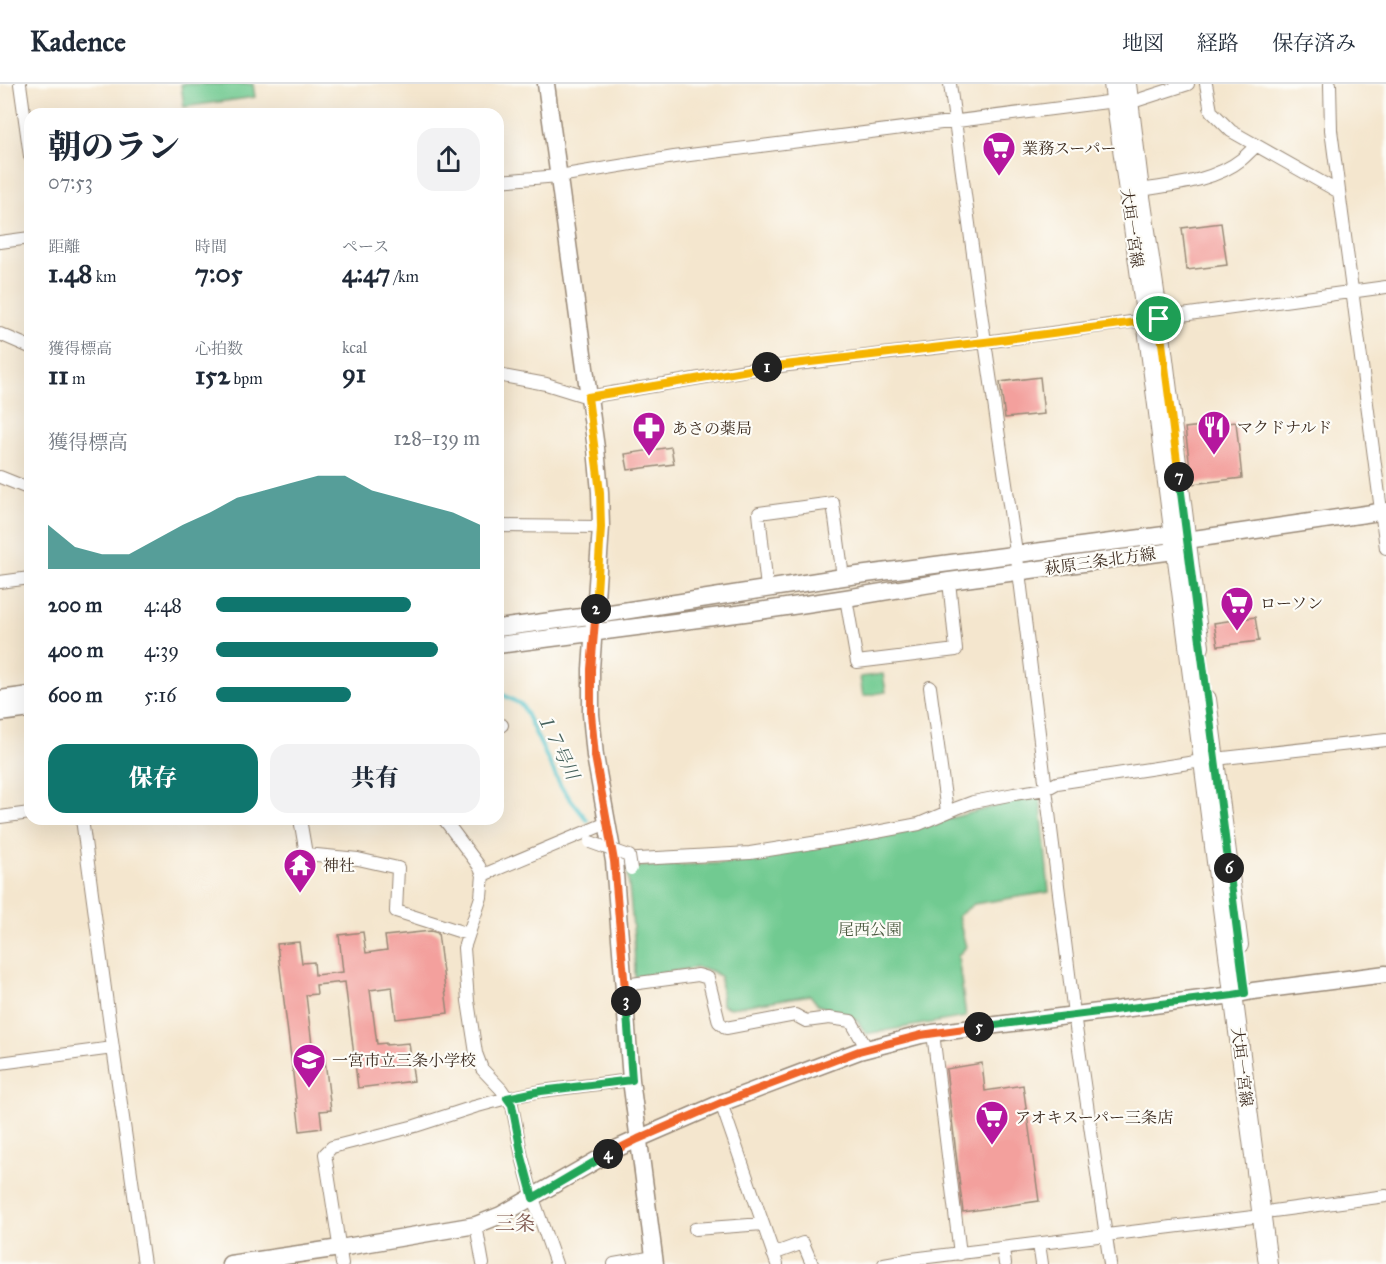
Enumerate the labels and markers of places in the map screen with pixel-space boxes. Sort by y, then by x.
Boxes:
supermarket icon: 業務スーパー [981,130,1017,177]
place label: 業務スーパー [1022,139,1116,158]
pin [1133,293,1184,344]
pin: 1 [752,352,782,382]
restaurant icon: マクドナルド [1196,409,1232,456]
pharmacy icon: あさの薬局 [631,410,667,457]
place label: マクドナルド [1237,418,1332,437]
place label: あさの薬局 [672,419,752,438]
pin: 7 [1164,462,1194,492]
supermarket icon: ローソン [1219,585,1255,632]
pin: 2 [581,594,611,624]
place label: ローソン [1260,594,1323,613]
temple icon: 神社 [282,847,318,894]
pin: 6 [1214,853,1244,883]
place label: 神社 [323,856,355,875]
pin: 3 [611,986,641,1016]
pin: 5 [964,1012,994,1042]
school or university icon: 一宮市立三条小学校 [291,1042,327,1089]
place label: 一宮市立三条小学校 [332,1051,476,1070]
supermarket icon: アオキスーパー三条店 [974,1099,1010,1146]
place label: アオキスーパー三条店 [1015,1108,1173,1127]
pin: 4 [593,1139,623,1169]

